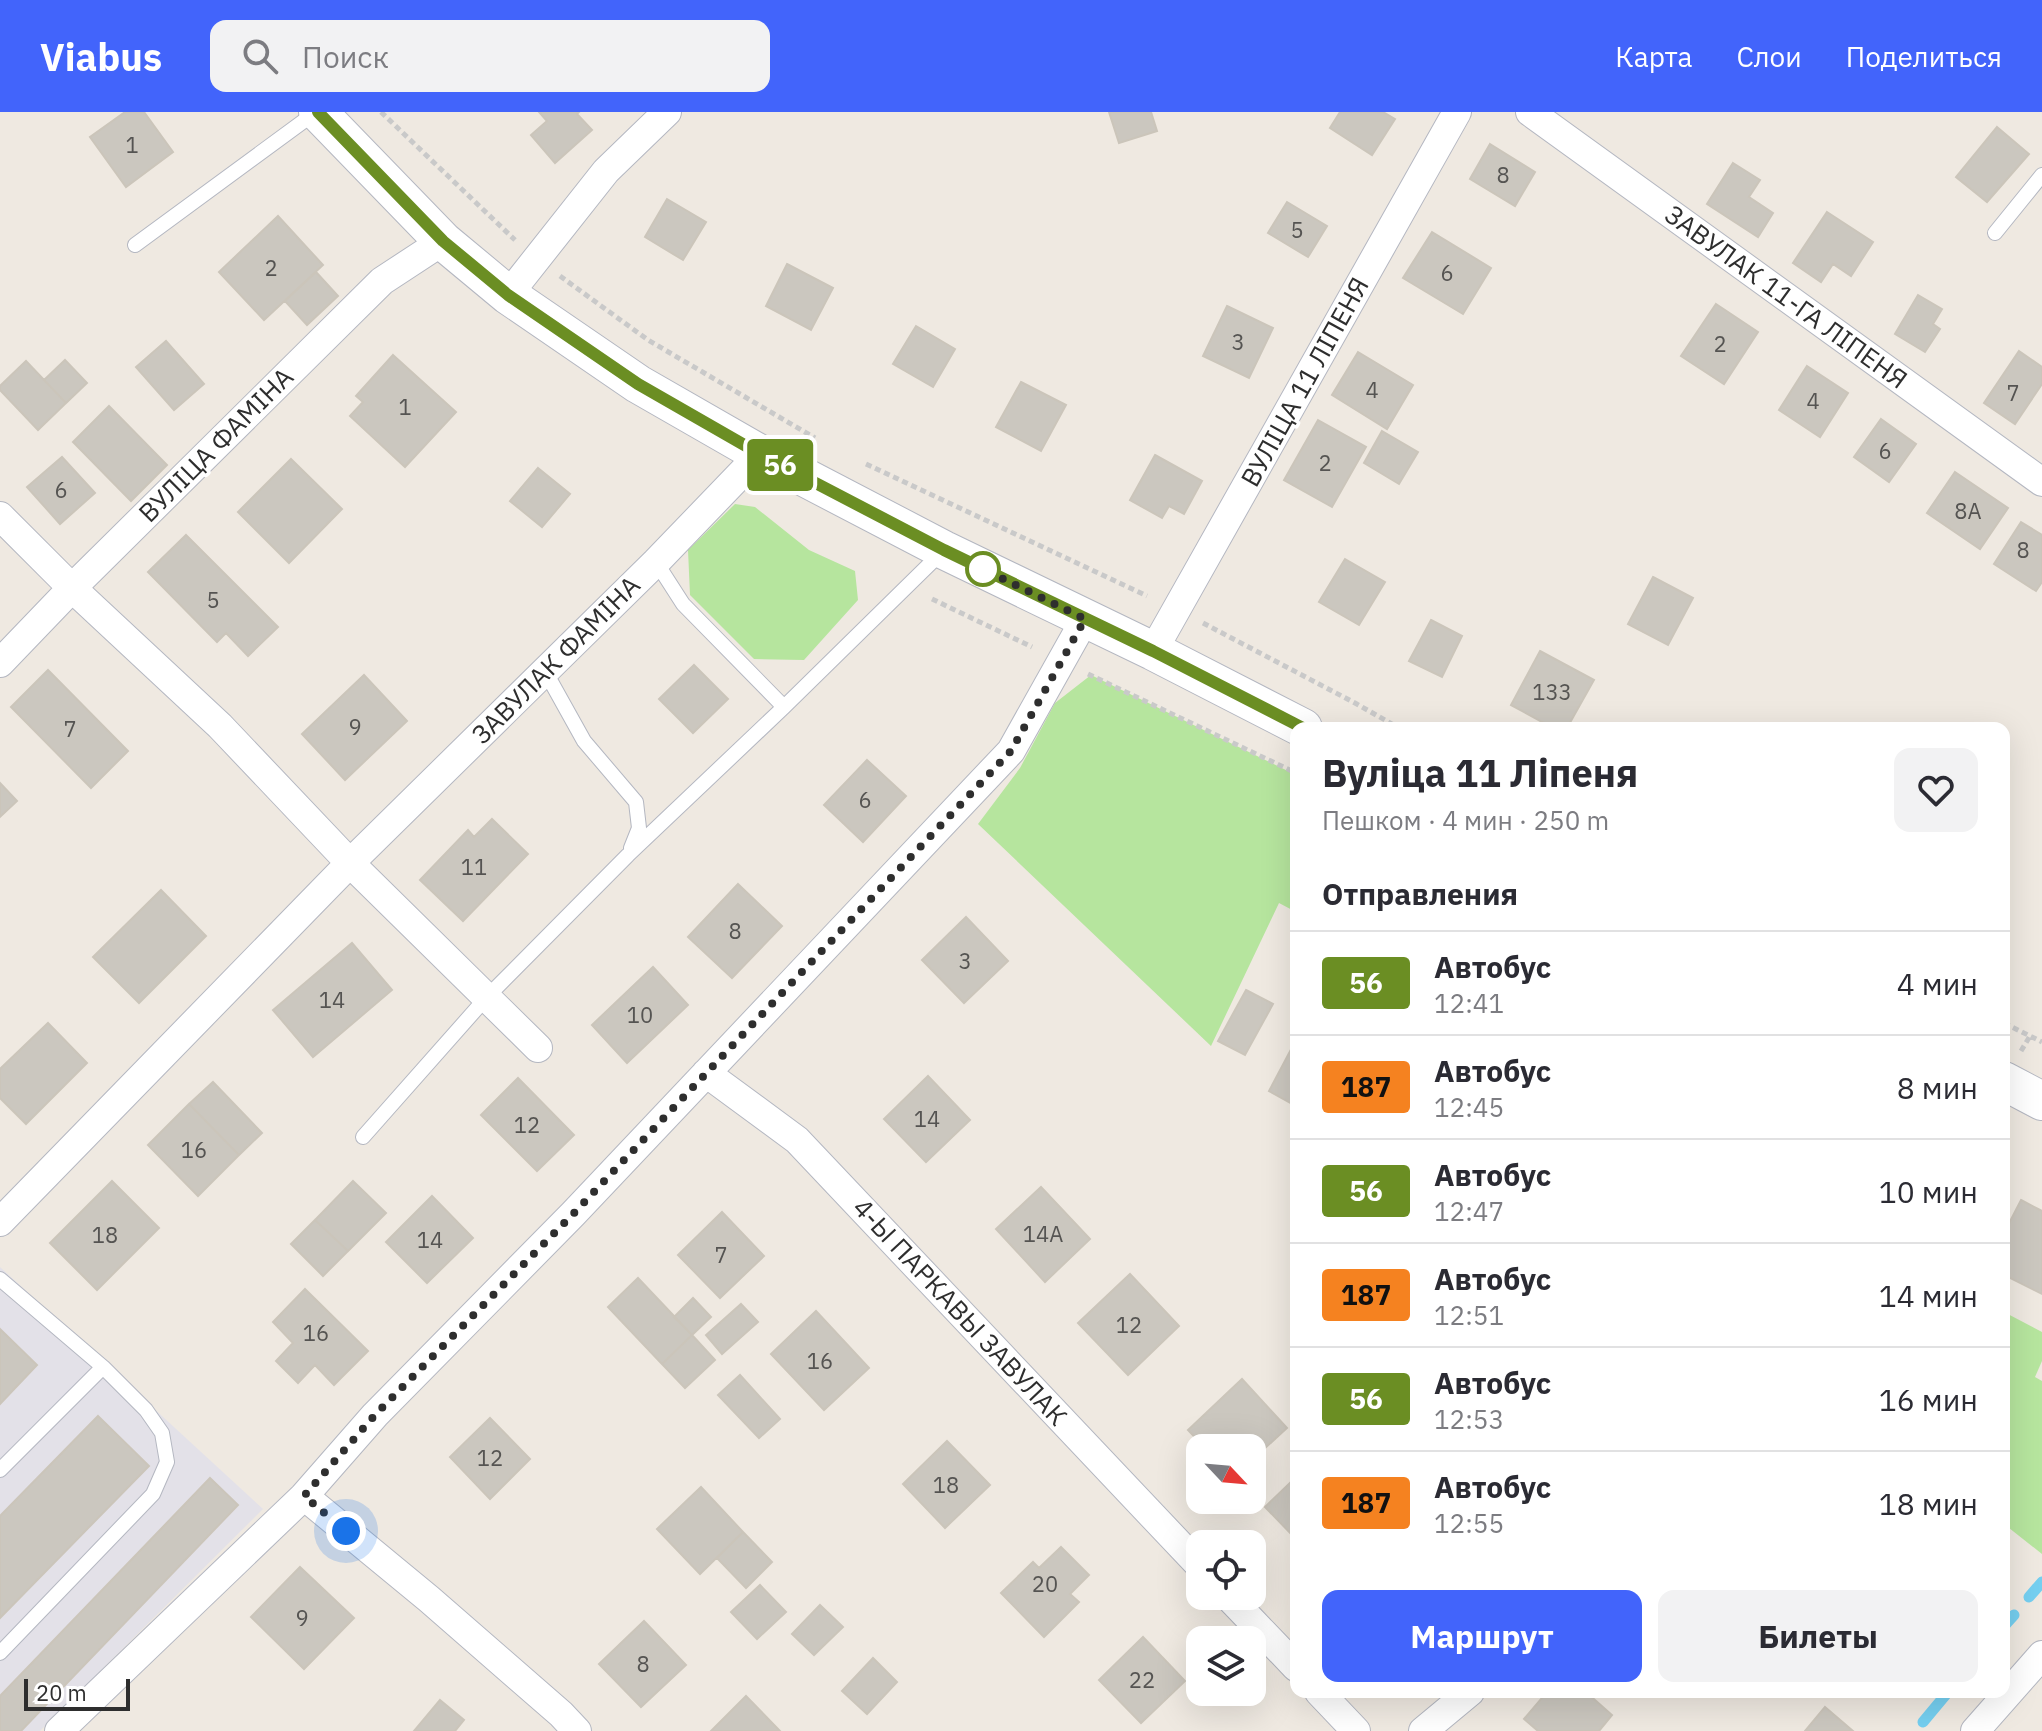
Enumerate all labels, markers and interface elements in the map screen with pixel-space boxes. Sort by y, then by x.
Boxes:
search box [210,20,770,92]
text: Viabus [40,32,162,81]
icon: search [238,34,282,78]
text: Поиск [302,37,389,76]
text: Карта [1615,38,1692,75]
text: Слои [1736,38,1802,75]
text: Поделиться [1846,38,2002,75]
house number: 1 [125,130,139,159]
house number: 8 [1496,160,1510,189]
street label: ЗАВУЛАК 11-ГА ЛІПЕНЯ [1659,197,1915,396]
house number: 5 [1290,215,1304,244]
house number: 2 [264,253,278,282]
house number: 6 [1440,258,1454,287]
street label: ВУЛІЦА 11 ЛІПЕНЯ [1232,271,1376,492]
house number: 3 [1231,327,1245,356]
house number: 2 [1713,329,1727,358]
street label: ВУЛІЦА ФАМІНА [131,359,300,529]
house number: 4 [1365,375,1379,404]
house number: 7 [2006,378,2020,407]
house number: 4 [1806,386,1820,415]
house number: 1 [398,392,412,421]
house number: 6 [1878,436,1892,465]
line badge: 56 [744,439,816,491]
text: 56 [763,446,797,483]
house number: 2 [1318,448,1332,477]
house number: 6 [54,475,68,504]
house number: 8А [1954,496,1982,525]
house number: 8 [2016,535,2030,564]
unlabelled marker [966,552,1000,586]
street label: ЗАВУЛАК ФАМІНА [464,568,647,751]
house number: 5 [206,585,220,614]
house number: 133 [1532,677,1572,706]
house number: 9 [348,712,362,741]
house number: 7 [63,714,77,743]
text: Вуліца 11 Ліпеня [1322,748,1638,797]
button: heart [1894,748,1978,832]
house number: 6 [858,785,872,814]
text: Пешком · 4 мин · 250 m [1322,803,1609,837]
house number: 11 [461,852,487,881]
text: Отправления [1322,874,1518,913]
house number: 8 [728,916,742,945]
house number: 3 [958,946,972,975]
text: Автобус [1434,947,1551,986]
text: 56 [1349,964,1383,1001]
text: 4 мин [1897,964,1978,1003]
house number: 14 [319,985,345,1014]
text: 12:41 [1434,986,1504,1020]
house number: 10 [627,1000,653,1029]
text: Автобус [1434,1051,1551,1090]
text: 187 [1341,1068,1391,1105]
text: 8 мин [1897,1068,1978,1107]
text: 12:45 [1434,1090,1504,1124]
house number: 14 [914,1104,940,1133]
house number: 12 [514,1110,540,1139]
house number: 16 [181,1135,207,1164]
text: Автобус [1434,1155,1551,1194]
text: 56 [1349,1172,1383,1209]
text: 10 мин [1879,1172,1978,1211]
street label: 4-Ы ПАРКАВЫ ЗАВУЛАК [846,1190,1075,1432]
text: 12:47 [1434,1194,1504,1228]
house number: 14А [1023,1219,1063,1248]
house number: 18 [92,1220,118,1249]
house number: 14 [417,1225,443,1254]
house number: 7 [714,1240,728,1269]
text: Автобус [1434,1259,1551,1298]
text: 187 [1341,1276,1391,1313]
text: 14 мин [1879,1276,1978,1315]
text: 12:51 [1434,1298,1504,1332]
house number: 12 [1116,1310,1142,1339]
house number: 16 [303,1318,329,1347]
house number: 16 [807,1346,833,1375]
text: Автобус [1434,1363,1551,1402]
text: 56 [1349,1380,1383,1417]
text: 16 мин [1879,1380,1978,1419]
text: 12:53 [1434,1402,1504,1436]
north arrow [1186,1434,1266,1514]
map controls [1186,1434,1266,1706]
house number: 12 [477,1443,503,1472]
text: Автобус [1434,1467,1551,1506]
house number: 18 [933,1470,959,1499]
text: 187 [1341,1484,1391,1521]
text: 18 мин [1879,1484,1978,1523]
text: 12:55 [1434,1506,1504,1540]
your location [326,1511,366,1551]
button: locate [1186,1530,1266,1610]
house number: 20 [1032,1569,1058,1598]
button: Маршрут [1322,1590,1642,1682]
button: Билеты [1658,1590,1978,1682]
house number: 9 [295,1603,309,1632]
button: layers [1186,1626,1266,1706]
house number: 8 [636,1649,650,1678]
house number: 22 [1129,1665,1155,1694]
scale bar [24,1675,130,1711]
text: 20 m [36,1678,87,1707]

